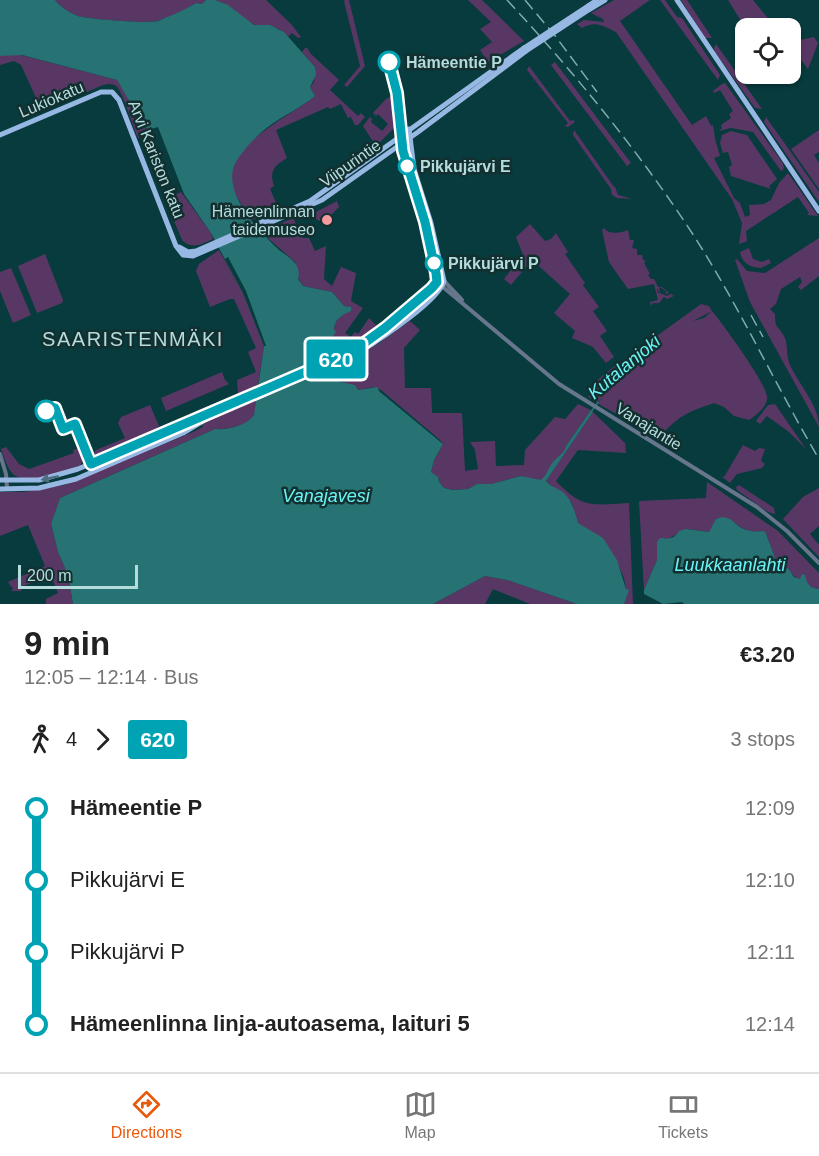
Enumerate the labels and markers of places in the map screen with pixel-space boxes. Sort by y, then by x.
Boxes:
marker: Hämeentie P [378,51,400,73]
place label: Hämeentie P [406,54,502,71]
marker: Pikkujärvi E [398,157,416,175]
place label: Pikkujärvi E [420,158,511,175]
place label: Hämeenlinnan taidemuseo [212,203,315,238]
marker: Hämeenlinnan taidemuseo [320,213,334,227]
marker: Pikkujärvi P [425,254,443,272]
place label: Pikkujärvi P [448,255,539,272]
unlabelled marker [35,400,57,422]

